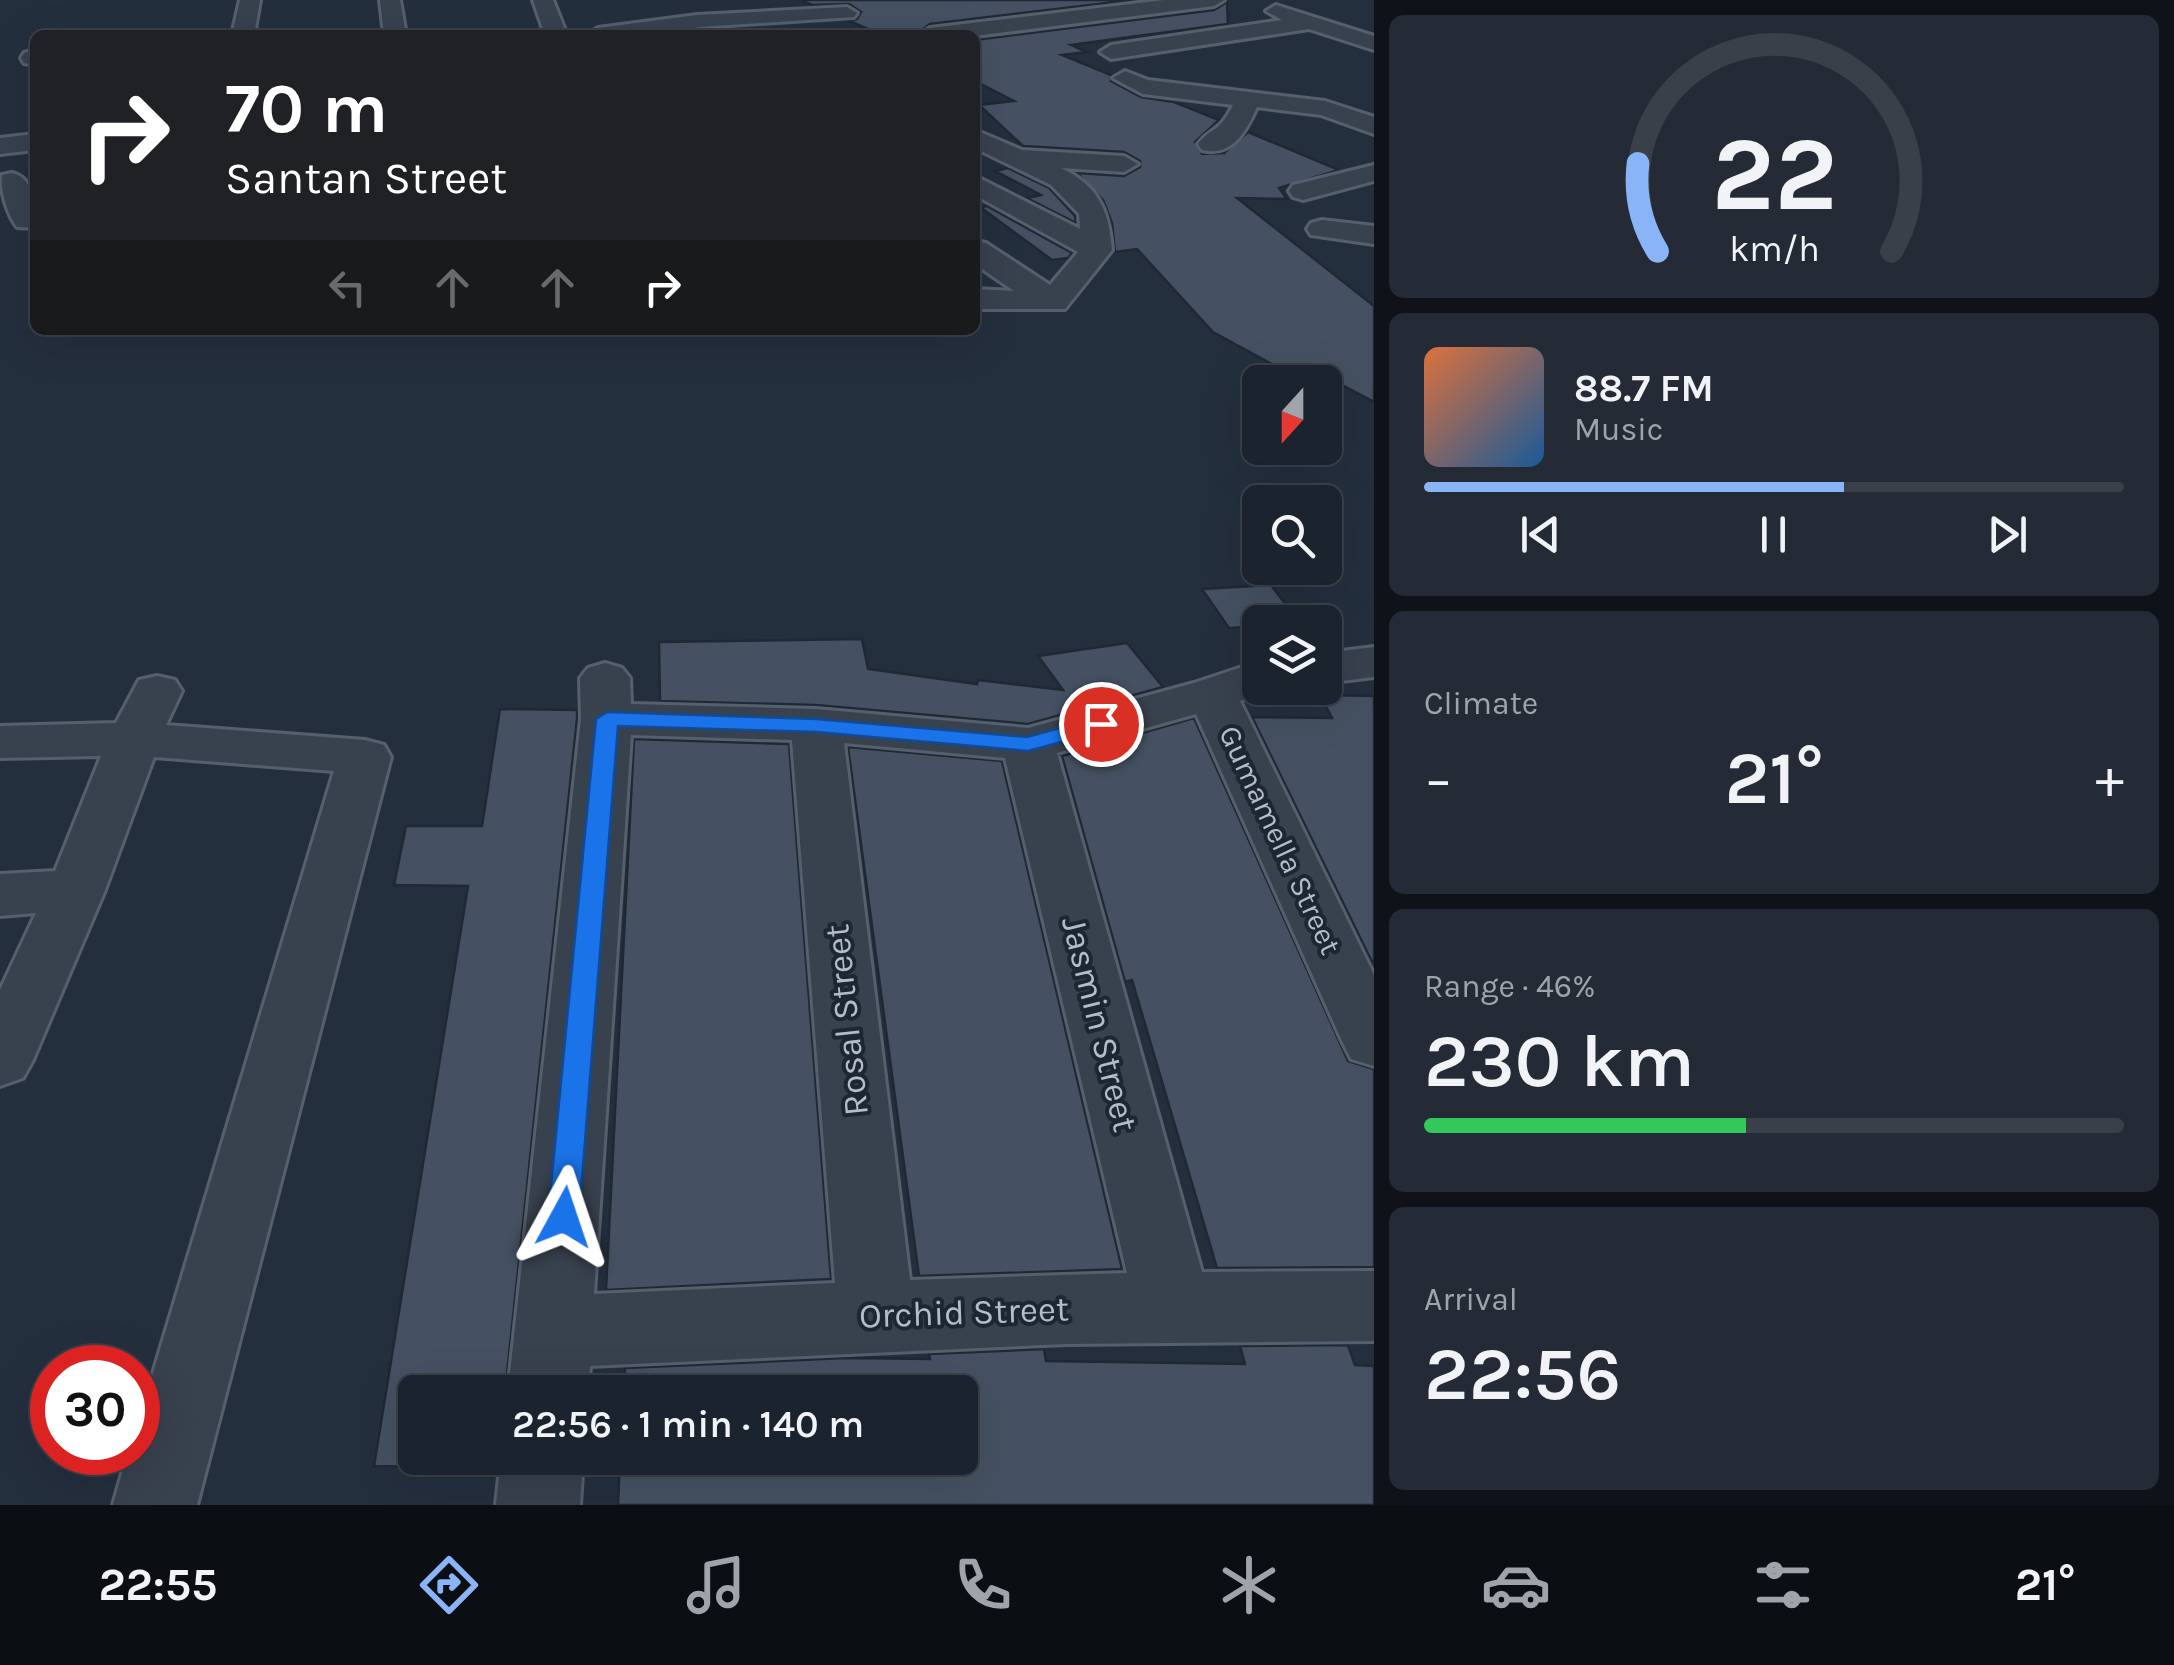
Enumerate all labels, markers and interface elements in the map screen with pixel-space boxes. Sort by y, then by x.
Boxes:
text: 70 m [225,68,388,150]
icon: right [60,70,190,200]
text: 22 [1711,114,1837,235]
text: Santan Street [225,152,507,204]
text: km/h [1729,228,1819,270]
icon: left [320,260,375,315]
icon: ahead [425,260,480,315]
icon: ahead [530,260,585,315]
icon: right [635,260,690,315]
north arrow [1242,365,1342,465]
map controls [1242,365,1342,705]
text: 88.7 FM [1574,366,1714,411]
text: Music [1574,411,1663,448]
button: search [1242,485,1342,585]
icon: previous [1513,507,1568,562]
icon: pause [1746,507,1801,562]
icon: next [1980,507,2035,562]
button: layers [1242,605,1342,705]
pin [1059,682,1144,767]
text: Climate [1424,685,1538,722]
icon: arrive [1074,697,1129,752]
street label: Gumamella Street [1211,720,1349,960]
text: 21° [1724,734,1824,822]
text: − [1424,747,1453,811]
text: + [2095,747,2124,811]
street label: Jasmin Street [1053,912,1146,1136]
street label: Rosal Street [816,922,877,1118]
text: Range · 46% [1424,968,1595,1005]
text: 230 km [1424,1017,1695,1105]
position arrow [512,1165,616,1269]
text: Arrival [1424,1281,1518,1318]
street label: Orchid Street [858,1288,1070,1337]
text: 22:56 [1424,1330,1621,1418]
speed limit sign: 30 [30,1345,160,1475]
text: 22:56 · 1 min · 140 m [512,1402,864,1447]
icon: directions [414,1550,484,1620]
icon: music [681,1550,751,1620]
icon: phone [948,1550,1018,1620]
icon: climate [1214,1550,1284,1620]
icon: car [1481,1550,1551,1620]
icon: filters [1748,1550,1818,1620]
text: 22:55 [98,1559,217,1611]
text: 21° [2015,1559,2076,1611]

